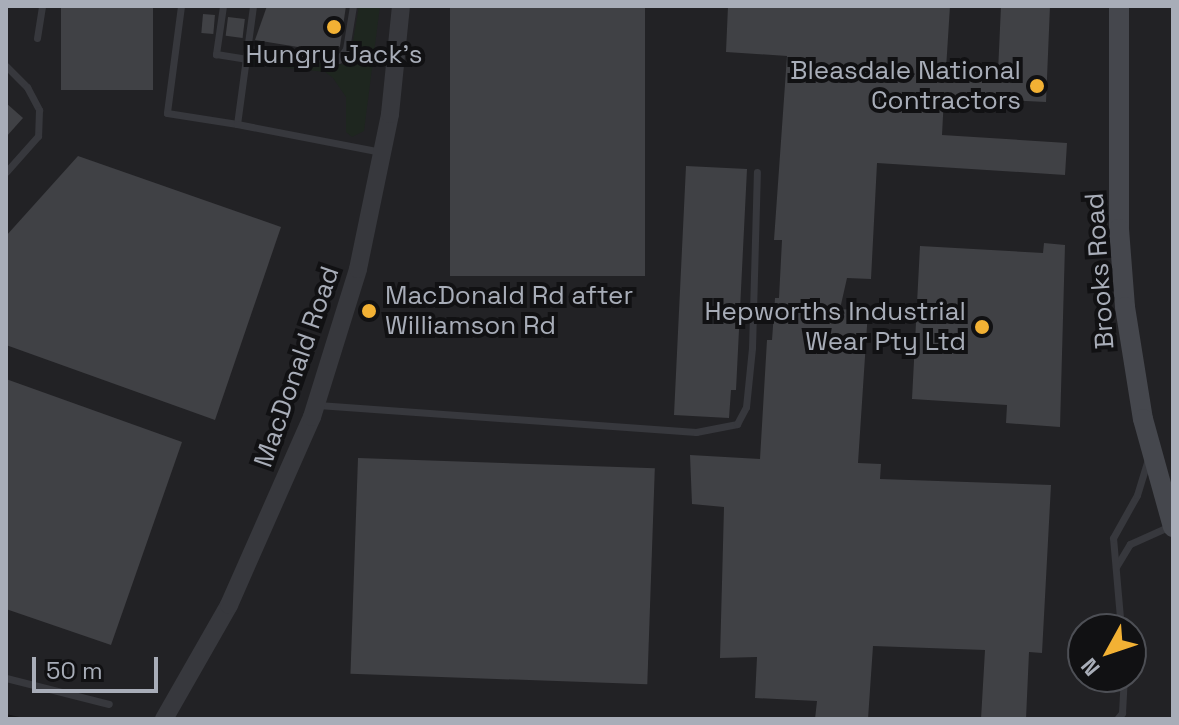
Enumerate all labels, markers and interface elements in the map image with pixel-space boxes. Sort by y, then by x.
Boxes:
marker: Hungry Jack's [325,18,343,36]
place label: Hungry Jack's [245,39,423,71]
place label: Bleasdale National Contractors [790,55,1021,116]
marker: Bleasdale National Contractors [1028,77,1046,95]
street label: Brooks Road [1079,192,1121,350]
street label: MacDonald Road [248,262,346,472]
place label: MacDonald Rd after Williamson Rd [385,280,633,342]
place label: Hepworths Industrial Wear Pty Ltd [705,296,966,358]
marker: MacDonald Rd after Williamson Rd [360,302,378,320]
marker: Hepworths Industrial Wear Pty Ltd [973,318,991,336]
north arrow [1067,613,1147,693]
scale bar [36,641,162,691]
text: N [1075,652,1106,682]
text: 50 m [46,655,103,686]

